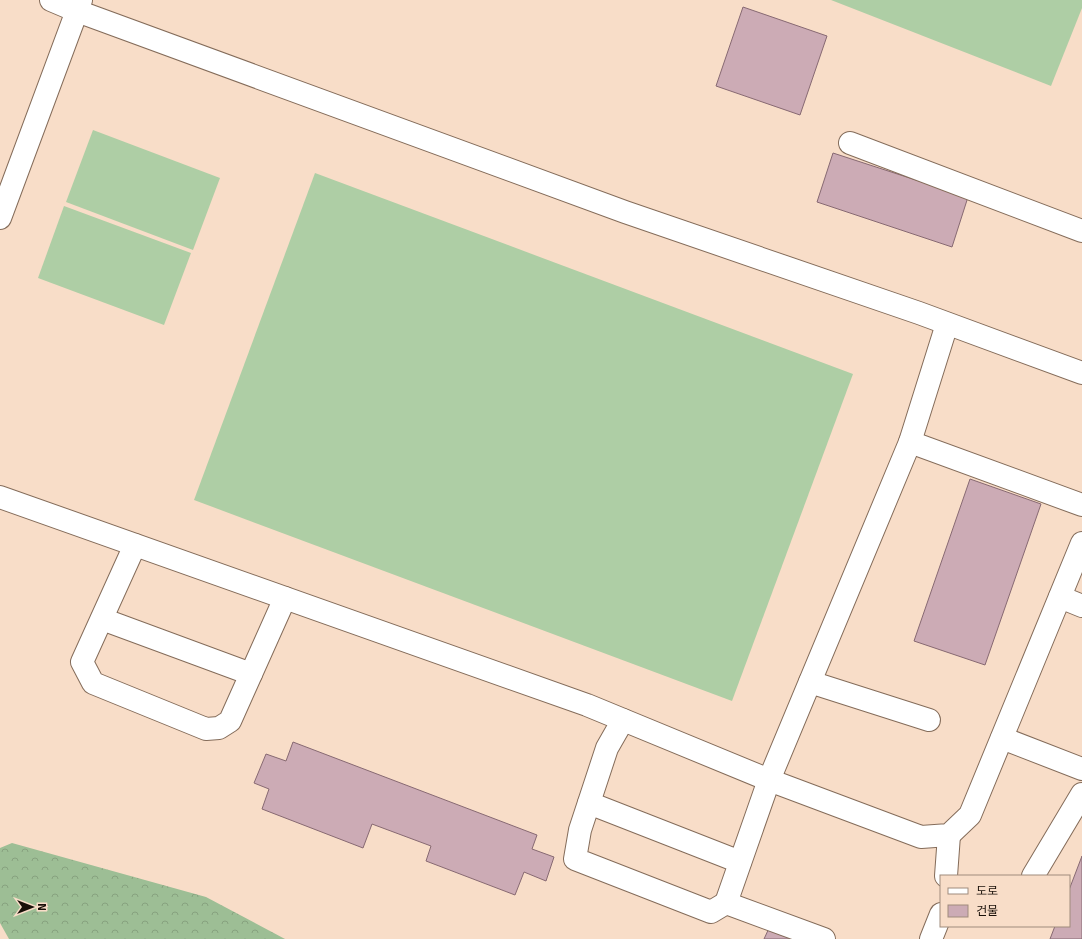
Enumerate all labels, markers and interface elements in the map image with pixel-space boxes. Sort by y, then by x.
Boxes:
legend [940,875,1070,927]
text: 도로 [976,884,998,899]
north arrow [12,887,52,927]
text: N [35,903,48,911]
text: 건물 [976,904,998,919]

